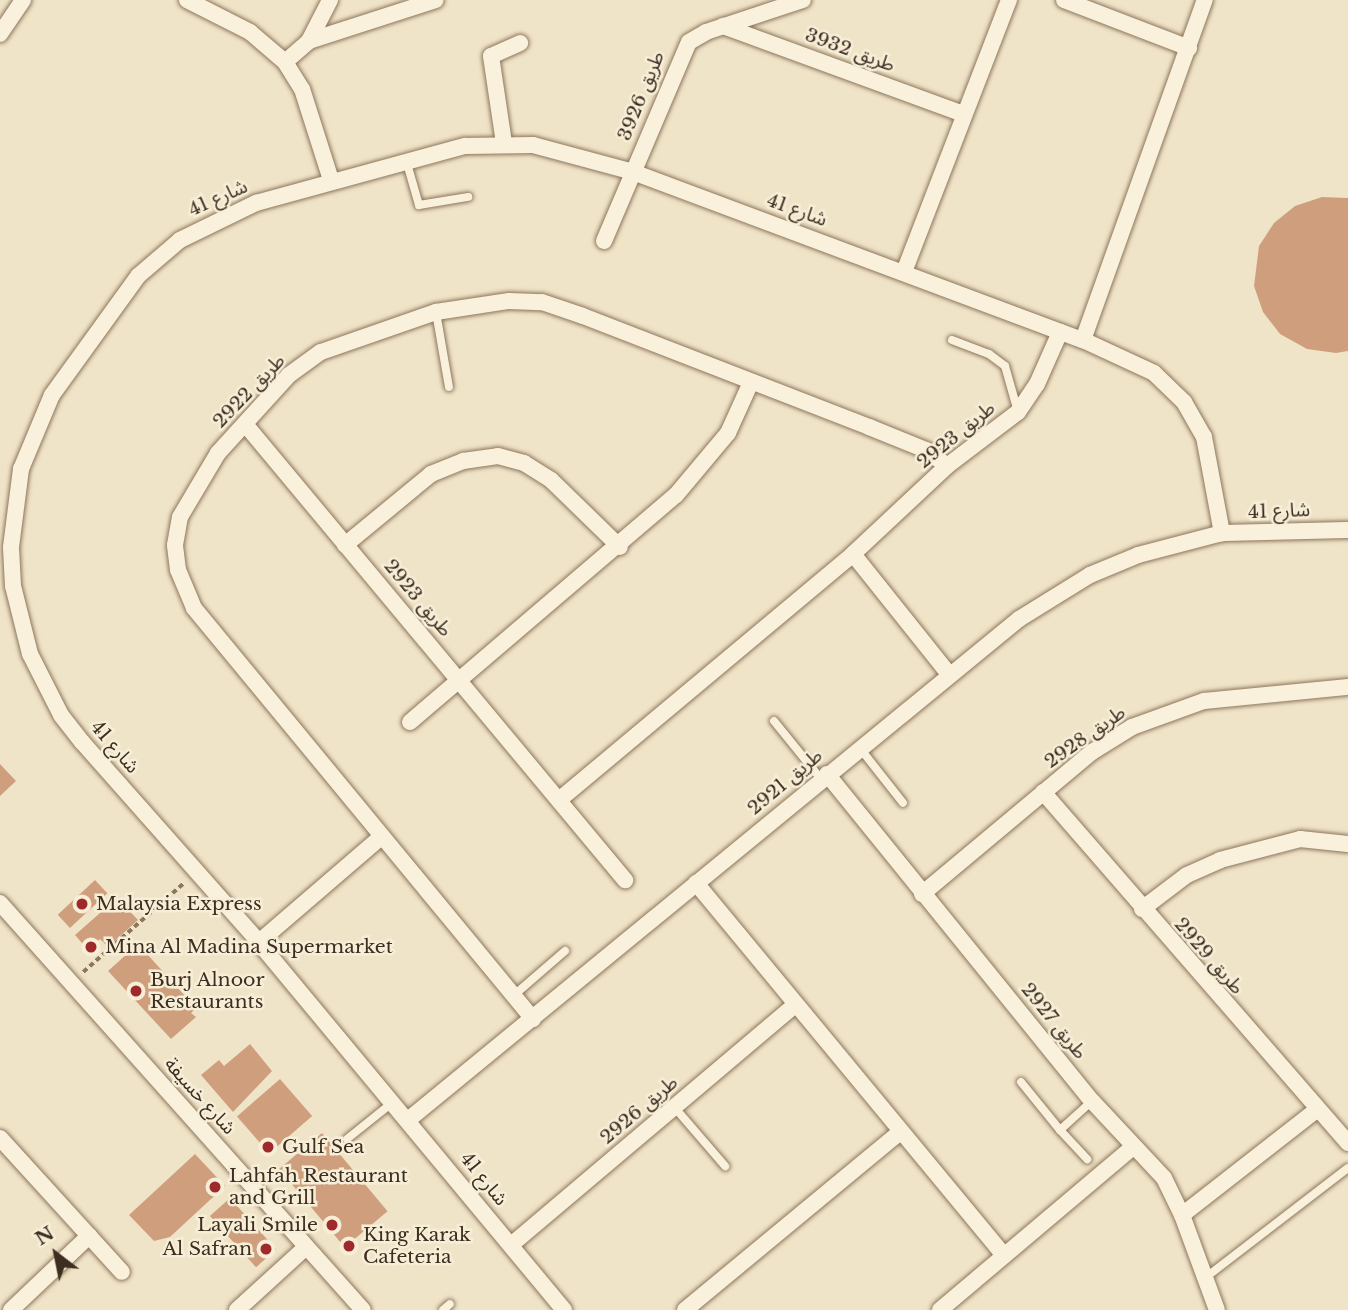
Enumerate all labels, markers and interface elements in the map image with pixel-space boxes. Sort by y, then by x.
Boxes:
street label: طريق 3932 [802,23,898,77]
street label: طريق 3926 [613,48,669,144]
street label: شارع 41 [185,175,251,221]
street label: شارع 41 [764,189,830,231]
street label: طريق 2922 [208,349,290,433]
street label: طريق 2923 [912,397,1000,473]
street label: شارع 41 [1248,499,1310,523]
street label: طريق 2923 [379,555,457,641]
street label: طريق 2928 [1040,701,1130,773]
street label: شارع 41 [86,716,144,778]
street label: طريق 2921 [743,744,827,820]
place label: Malaysia Express [96,893,262,915]
marker: Malaysia Express [74,896,90,912]
street label: طريق 2929 [1170,913,1248,999]
place label: Mina Al Madina Supermarket [105,936,394,958]
marker: Mina Al Madina Supermarket [83,939,99,955]
place label: Burj Alnoor Restaurants [150,969,265,1013]
street label: طريق 2927 [1016,978,1092,1064]
marker: Burj Alnoor Restaurants [128,983,144,999]
street label: شارع خسيفة [160,1053,240,1139]
street label: طريق 2926 [596,1071,682,1149]
place label: Gulf Sea [282,1136,364,1158]
marker: Gulf Sea [260,1139,276,1155]
street label: شارع 41 [456,1148,512,1210]
place label: Lahfah Restaurant and Grill [229,1165,408,1209]
marker: Lahfah Restaurant and Grill [207,1179,223,1195]
place label: Layali Smile [197,1214,318,1236]
marker: Layali Smile [324,1217,340,1233]
north arrow [21,1219,91,1289]
text: N [31,1221,58,1250]
place label: King Karak Cafeteria [363,1224,471,1268]
place label: Al Safran [162,1238,252,1260]
marker: King Karak Cafeteria [341,1238,357,1254]
marker: Al Safran [258,1241,274,1257]

